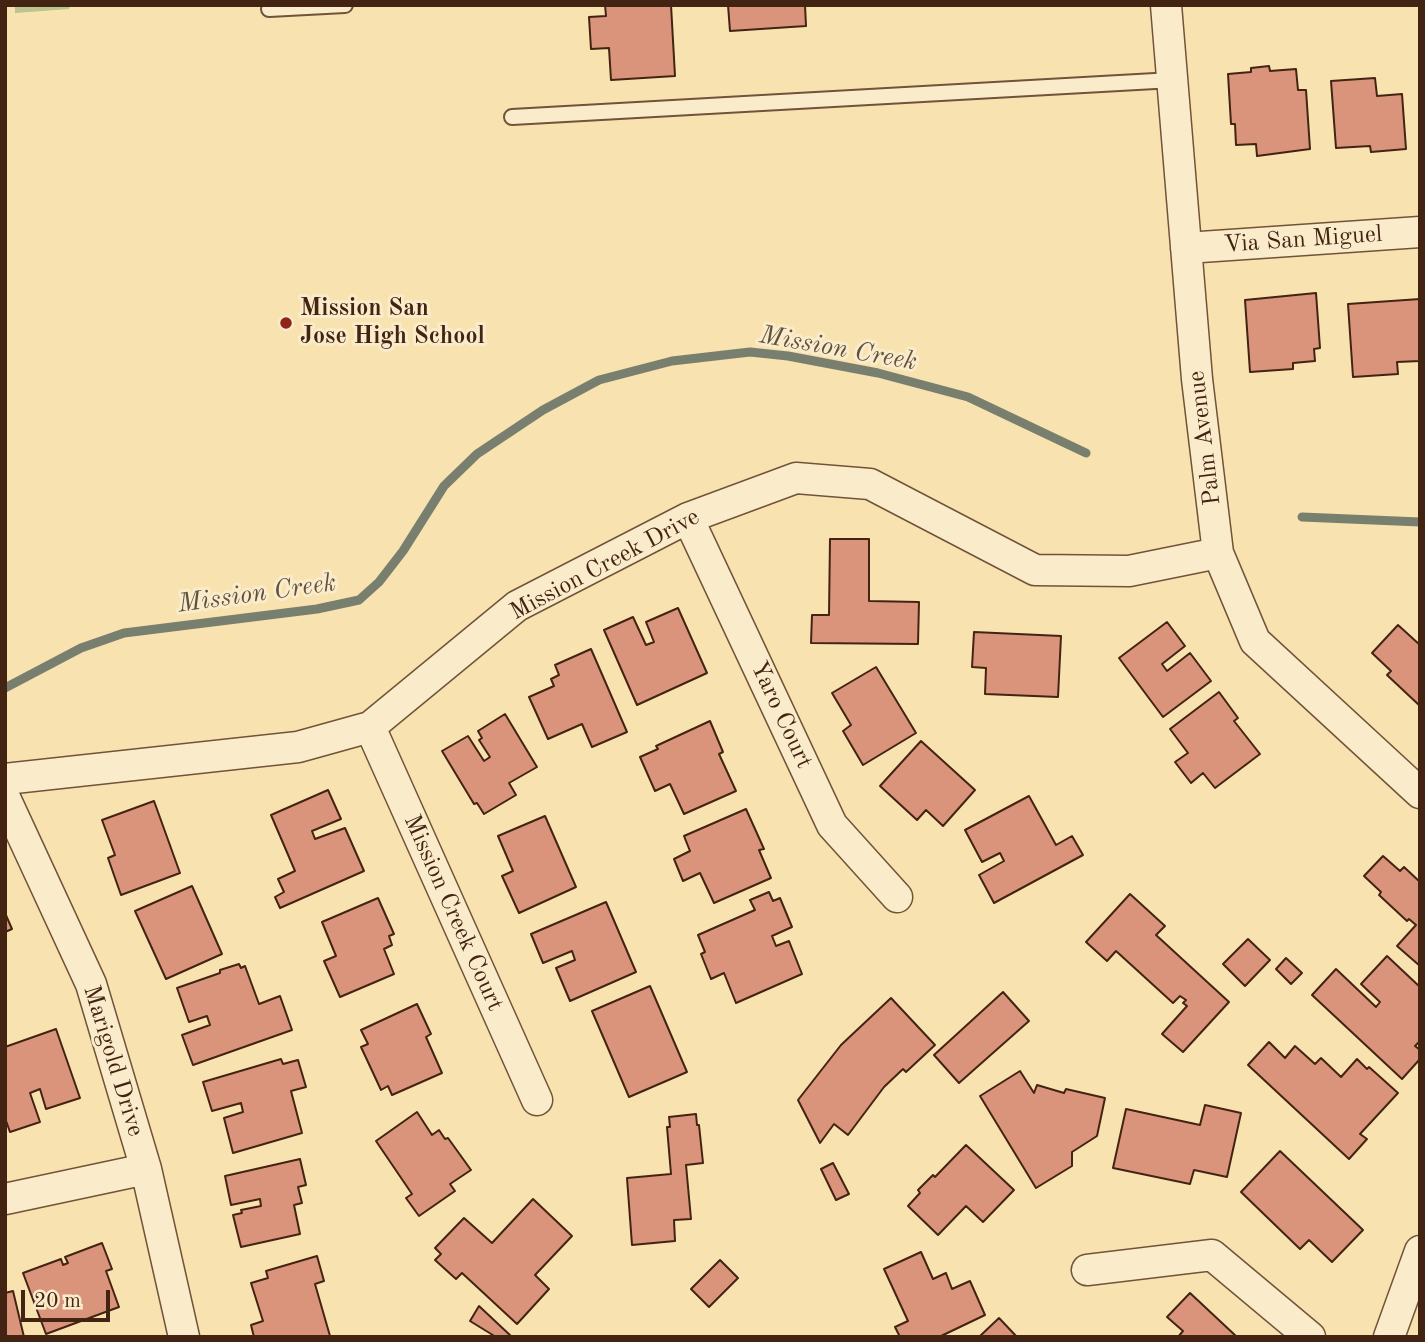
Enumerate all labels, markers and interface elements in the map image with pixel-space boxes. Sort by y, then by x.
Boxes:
street label: Via San Miguel [1223,220,1383,260]
place label: Mission San Jose High School [300,295,485,351]
marker: Mission San Jose High School [278,315,294,331]
water label: Mission Creek [757,320,919,378]
street label: Palm Avenue [1182,369,1228,507]
street label: Mission Creek Drive [505,503,705,627]
water label: Mission Creek [176,567,338,621]
street label: Yaro Court [744,657,818,773]
street label: Mission Creek Court [397,810,509,1016]
street label: Marigold Drive [76,982,150,1140]
scale bar [24,1276,114,1320]
text: 20 m [34,1291,81,1312]

